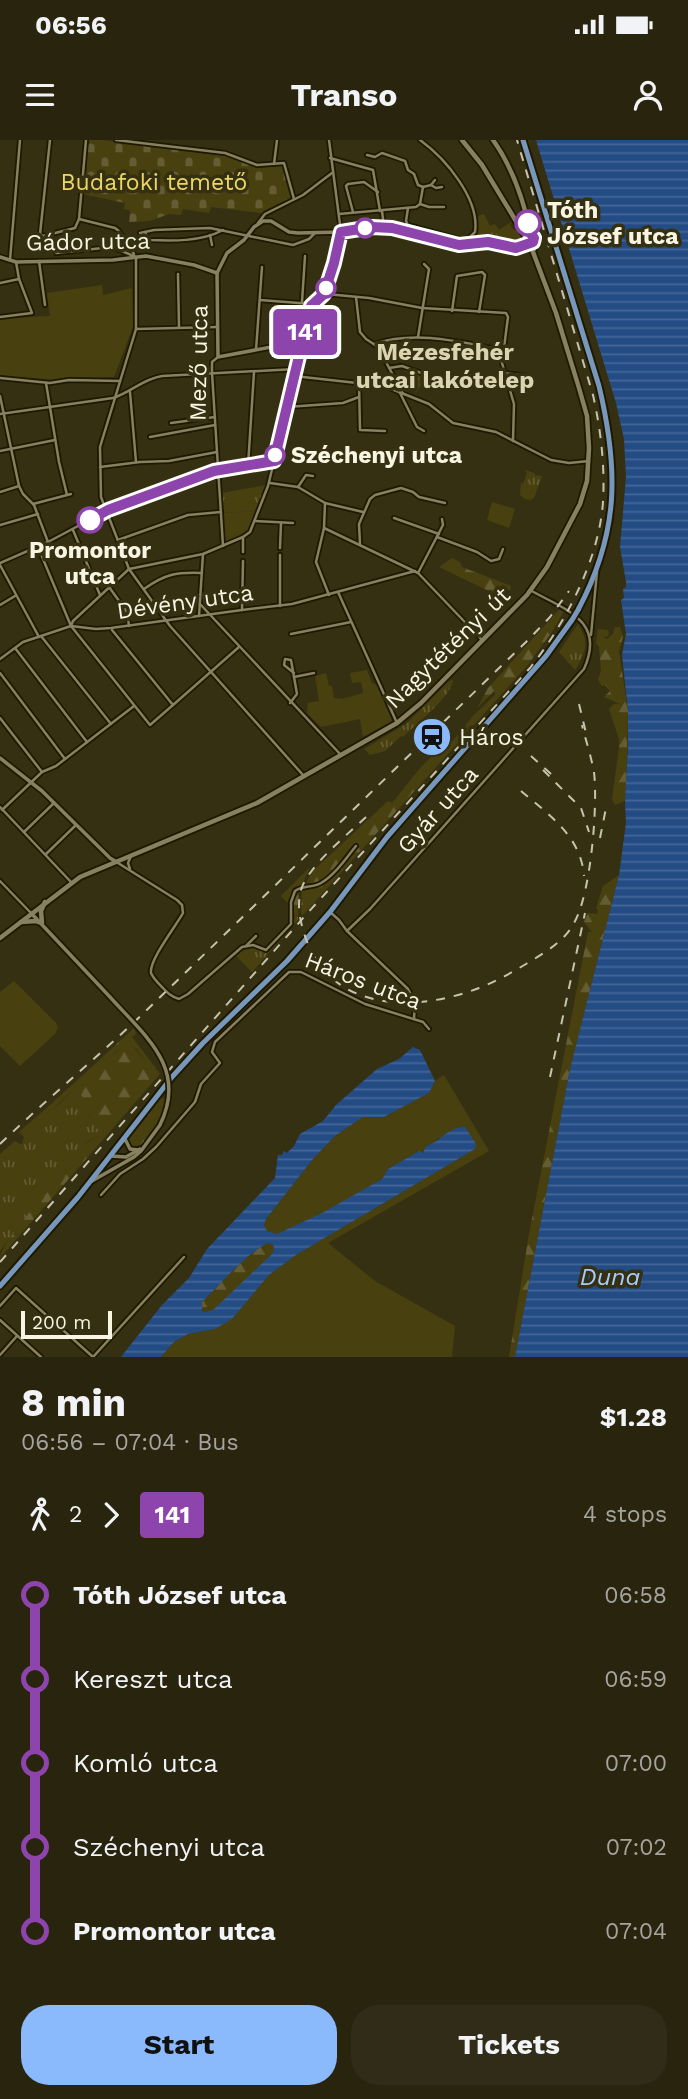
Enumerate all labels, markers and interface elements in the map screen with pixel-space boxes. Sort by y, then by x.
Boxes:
text: 06:56 [35,10,107,40]
icon: menu [21,76,59,114]
text: Transo [291,76,397,114]
icon: person [629,76,667,114]
park label: Budafoki temető [61,169,247,196]
place label: Tóth József utca [547,197,679,250]
marker: Tóth József utca [515,210,541,236]
unlabelled marker [355,218,375,238]
street label: Gádor utca [26,227,150,257]
unlabelled marker [316,278,336,298]
street label: Mező utca [184,305,214,421]
line badge: 141 [265,309,345,355]
text: 141 [287,318,323,346]
district label: Mézesfehér utcai lakótelep [356,338,534,394]
place label: Széchenyi utca [291,442,463,469]
marker: Széchenyi utca [265,445,285,465]
marker: Promontor utca [77,507,103,533]
place label: Promontor utca [29,537,151,590]
street label: Dévény utca [115,579,255,625]
street label: Nagytétényi út [380,581,516,714]
station icon: Háros [411,716,453,758]
place label: Háros [459,724,524,751]
street label: Gyár utca [392,761,484,859]
street label: Háros utca [301,946,425,1016]
water label: Duna [580,1263,640,1291]
scale bar [21,1308,112,1340]
text: 200 m [32,1311,91,1334]
text: 8 min [21,1381,126,1425]
text: $1.28 [600,1402,667,1432]
text: 06:56 – 07:04 · Bus [21,1429,239,1456]
icon: walk [21,1496,59,1534]
icon: forward [92,1496,130,1534]
text: 2 [69,1501,82,1528]
text: 141 [154,1501,190,1529]
text: 4 stops [583,1501,667,1528]
text: Tóth József utca [73,1580,287,1610]
text: 06:58 [604,1582,667,1609]
text: Kereszt utca [73,1664,233,1694]
text: 06:59 [604,1666,667,1693]
text: Komló utca [73,1748,218,1778]
text: 07:00 [605,1750,667,1777]
text: Széchenyi utca [73,1832,265,1862]
text: 07:02 [606,1834,667,1861]
text: Promontor utca [73,1916,275,1946]
text: 07:04 [605,1918,667,1945]
button: Start [21,2005,337,2085]
button: Tickets [351,2005,667,2085]

